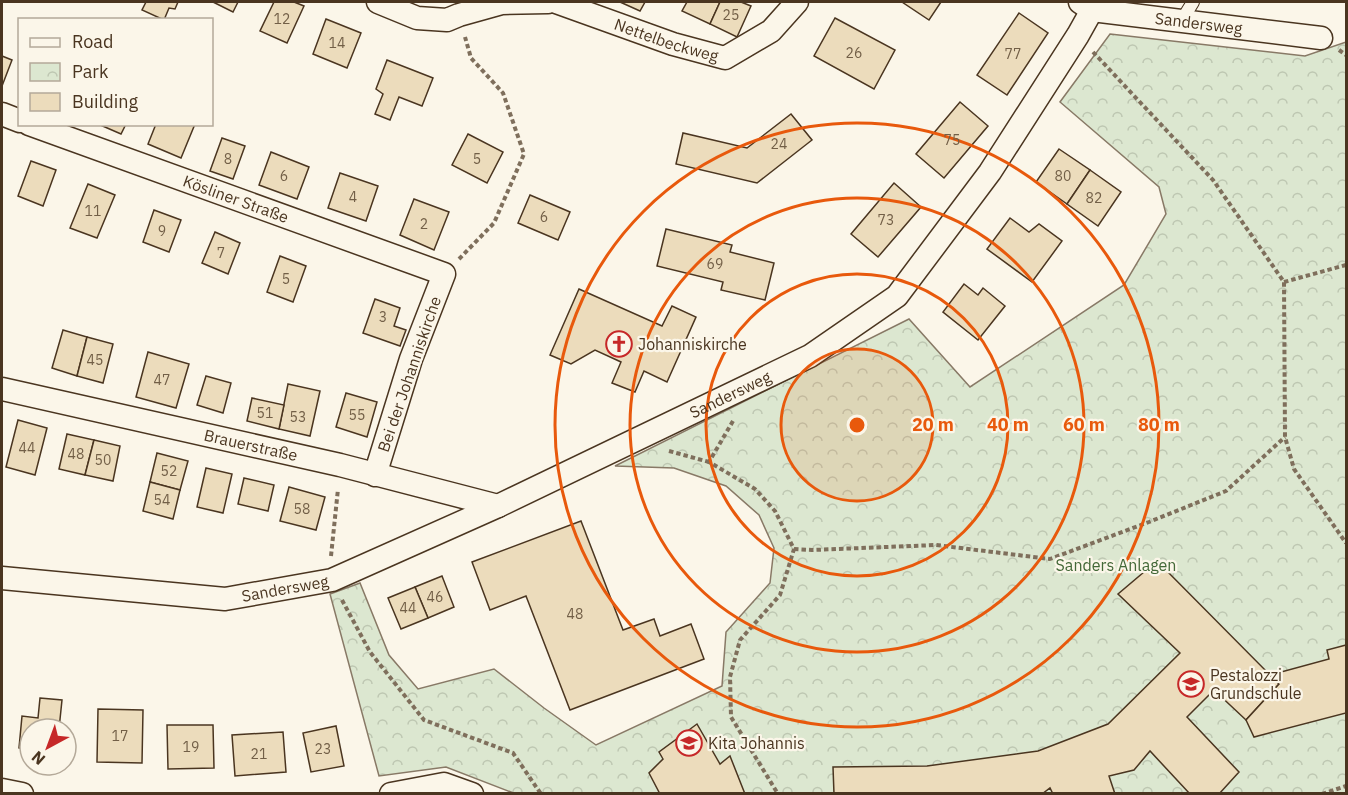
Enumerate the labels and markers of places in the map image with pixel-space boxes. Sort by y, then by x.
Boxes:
church icon: Johanniskirche [604,329,634,359]
place label: Johanniskirche [638,334,747,354]
centre of rings [847,415,867,435]
place label: Pestalozzi Grundschule [1210,665,1302,703]
school or university icon: Pestalozzi Grundschule [1176,669,1206,699]
school or university icon: Kita Johannis [674,728,704,758]
place label: Kita Johannis [708,733,805,753]

